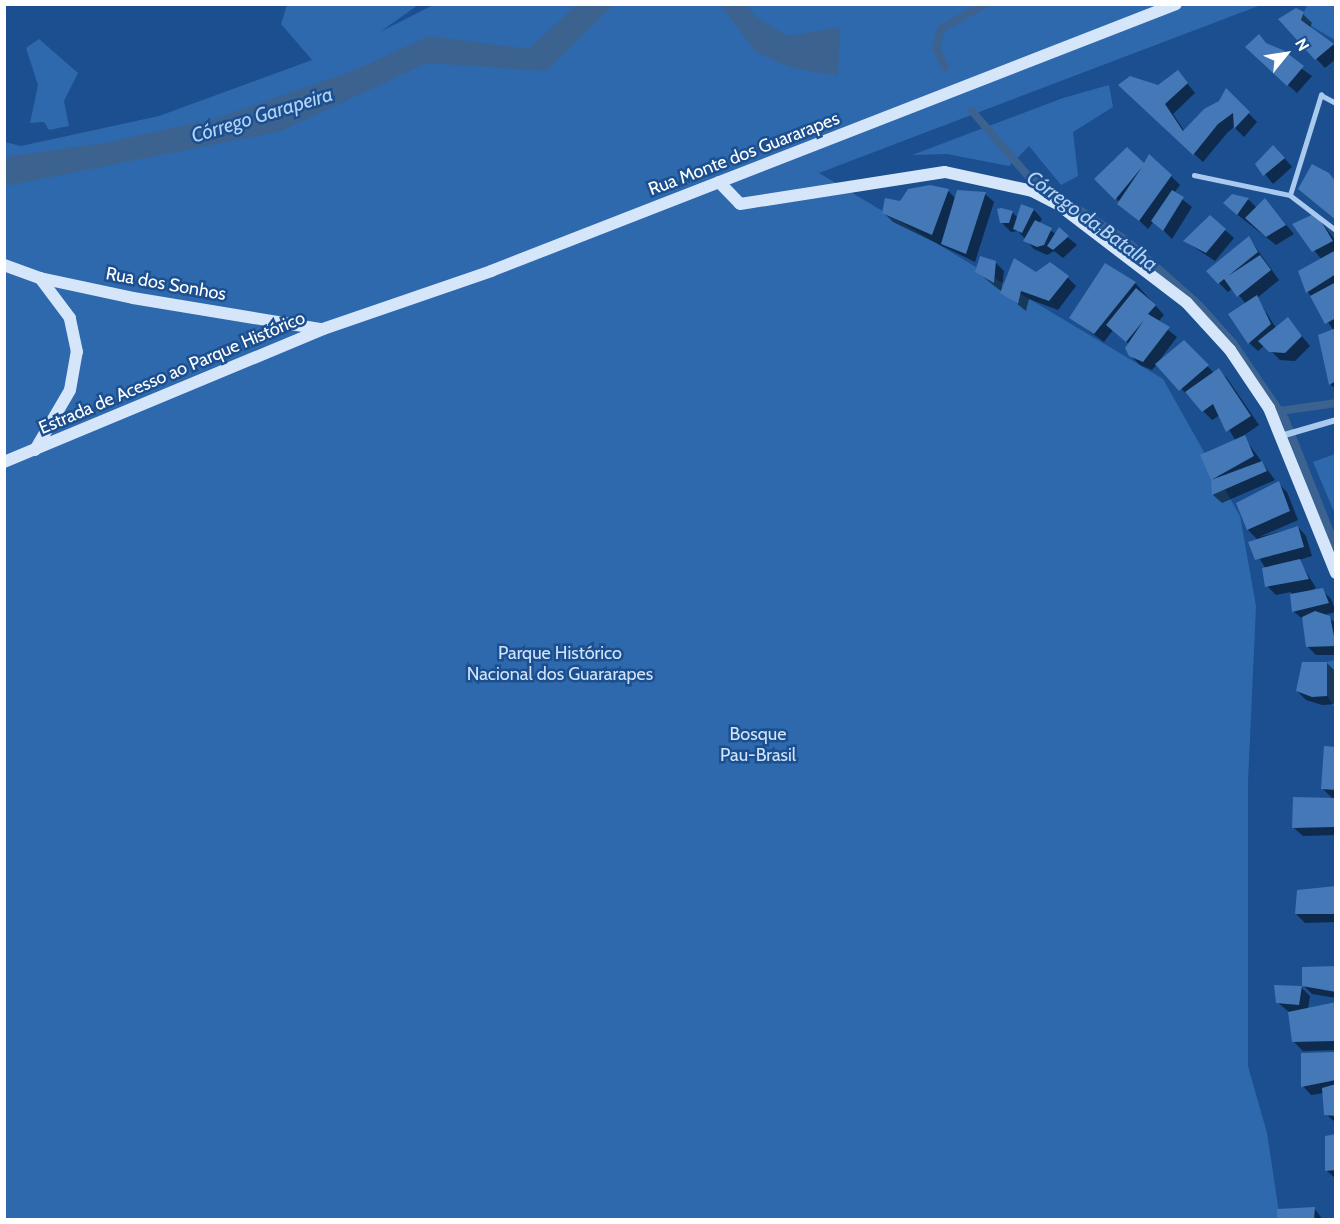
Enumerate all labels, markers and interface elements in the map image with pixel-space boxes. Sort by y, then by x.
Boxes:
north arrow [1256,24,1316,84]
text: N [1291,35,1313,54]
water label: Córrego Garapeira [188,82,336,148]
street label: Rua Monte dos Guararapes [645,108,843,200]
water label: Córrego da Batalha [1022,166,1162,276]
street label: Rua dos Sonhos [104,263,228,305]
street label: Estrada de Acesso ao Parque Histórico [36,307,308,439]
park label: Parque Histórico Nacional dos Guararapes [467,643,653,686]
park label: Bosque Pau-Brasil [720,724,796,766]

